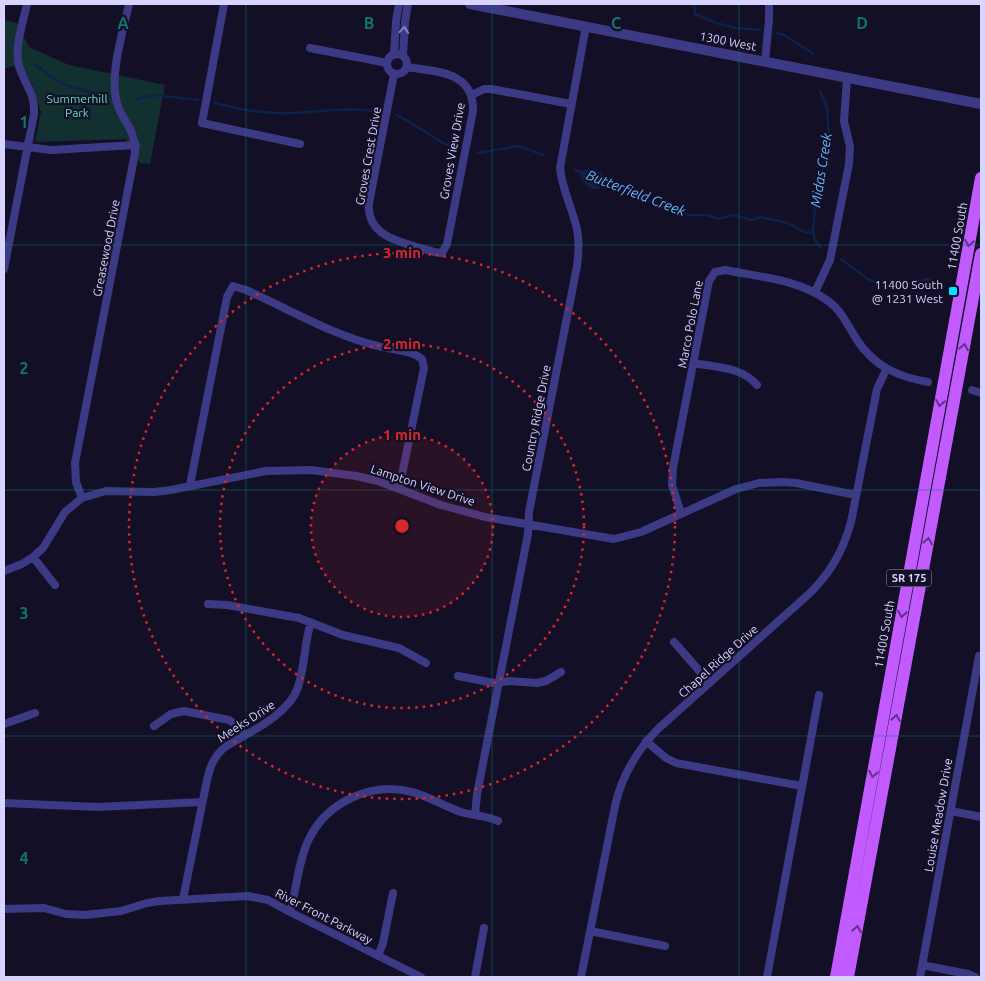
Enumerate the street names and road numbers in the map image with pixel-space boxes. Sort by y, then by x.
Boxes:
street label: 1300 West [699,29,758,53]
street label: Groves View Drive [437,102,467,200]
street label: Groves Crest Drive [353,106,383,206]
street label: Greasewood Drive [90,198,122,298]
street label: 11400 South [945,201,969,271]
street label: Marco Polo Lane [675,279,705,369]
street label: Country Ridge Drive [519,364,553,472]
street label: Lampton View Drive [369,462,477,508]
road number: SR 175 [886,570,932,586]
street label: 11400 South [872,599,896,669]
street label: Chapel Ridge Drive [676,622,760,700]
street label: Meeks Drive [215,698,277,744]
street label: Louise Meadow Drive [922,757,954,873]
street label: River Front Parkway [273,886,375,946]

